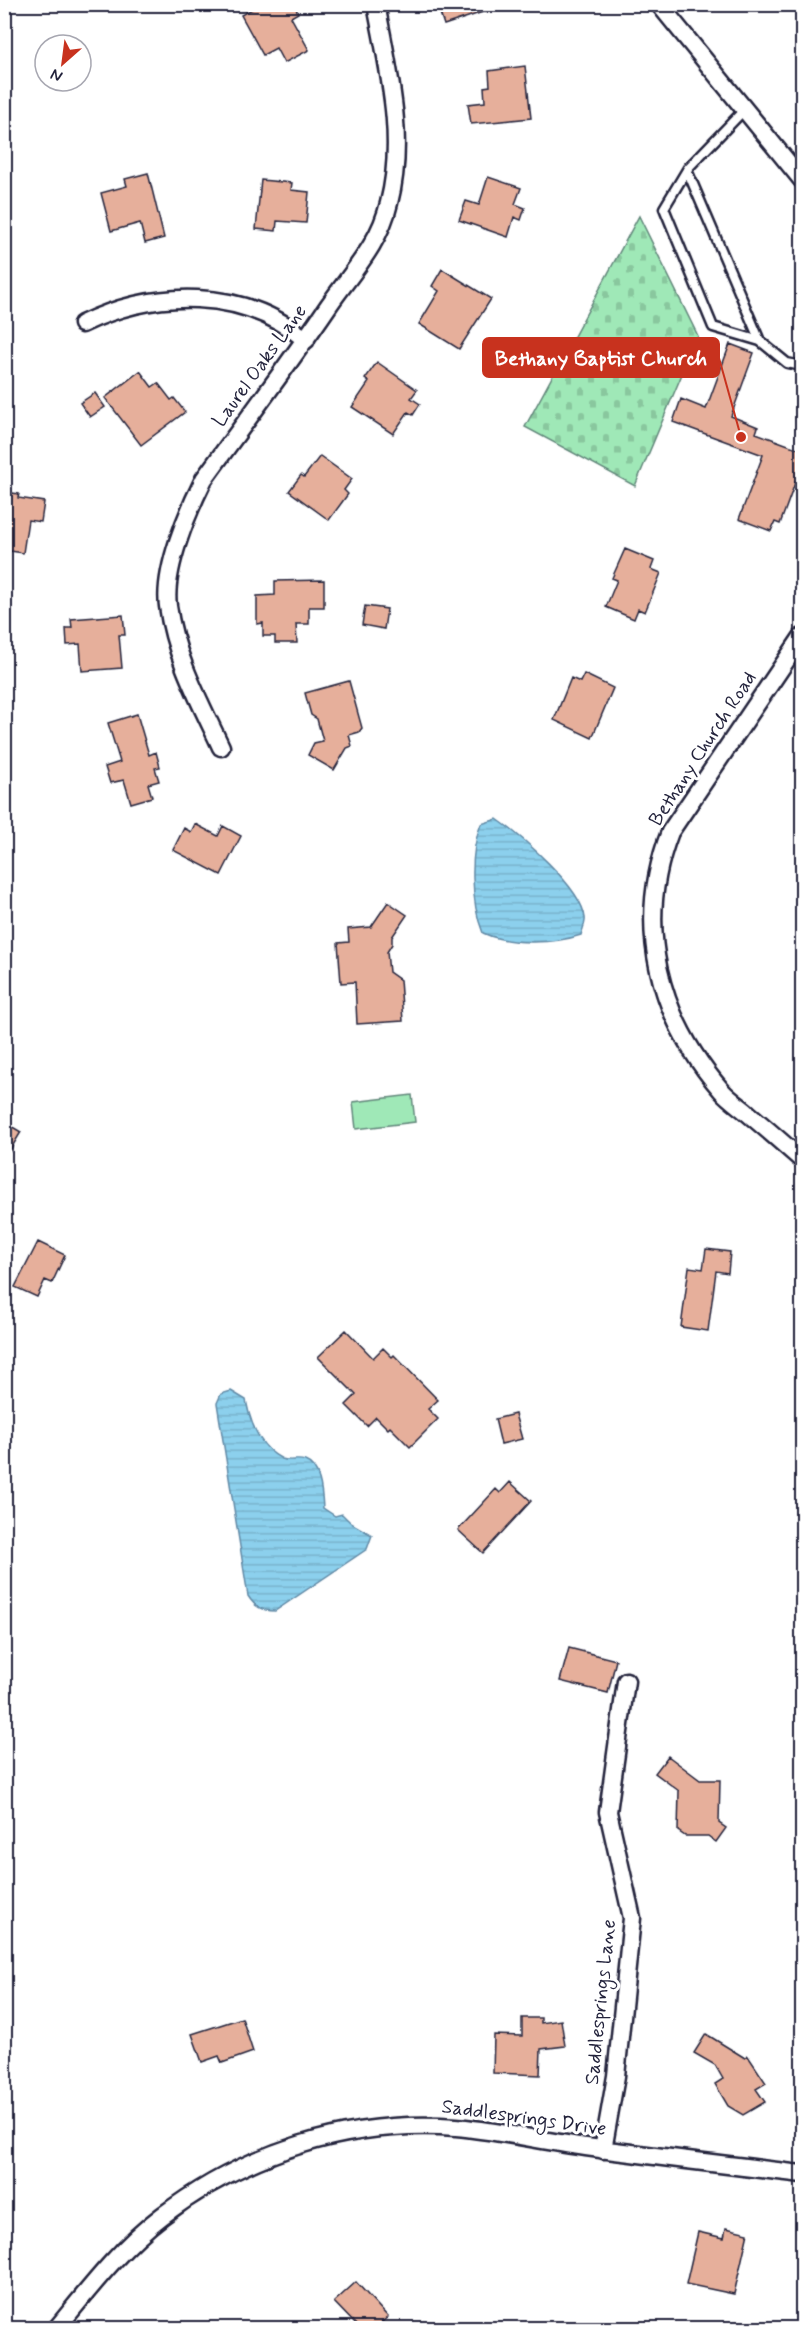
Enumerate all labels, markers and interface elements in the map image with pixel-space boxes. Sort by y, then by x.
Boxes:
north arrow [33,33,93,93]
text: N [47,63,66,87]
street label: Laurel Oaks Lane [206,299,314,433]
callout: Bethany Baptist Church [483,338,719,377]
text: Bethany Baptist Church [495,345,708,373]
street label: Bethany Church Road [643,666,763,832]
street label: Saddlesprings Lane [579,1918,624,2086]
street label: Saddlesprings Drive [440,2093,608,2144]

